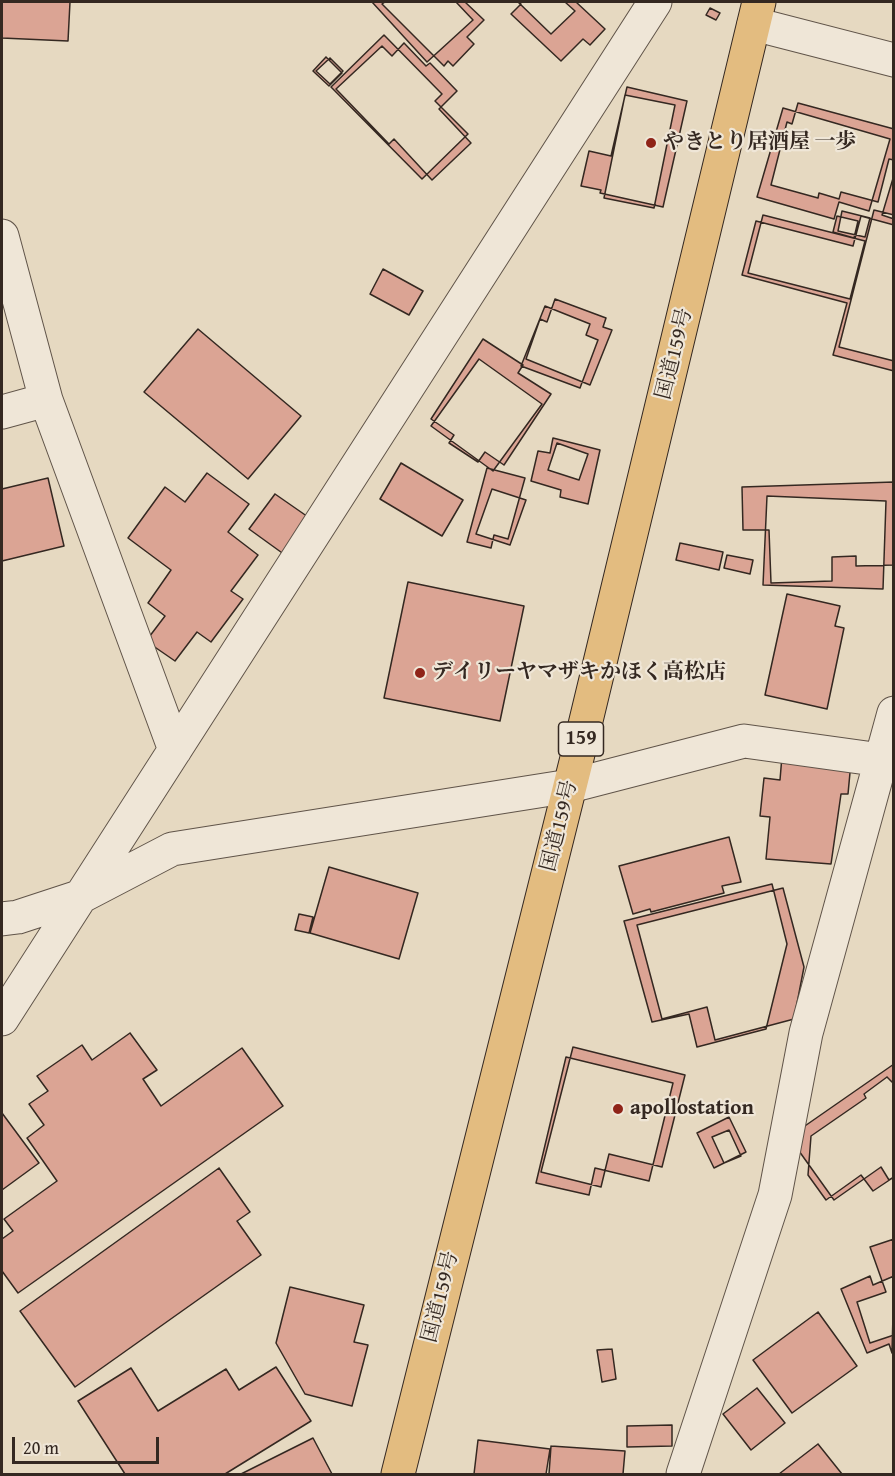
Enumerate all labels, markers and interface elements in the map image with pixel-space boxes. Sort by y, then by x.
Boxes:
place label: やきとり居酒屋 一歩 [663,130,857,156]
marker: やきとり居酒屋 一歩 [644,136,658,150]
street label: 国道159号 [651,306,699,402]
place label: デイリーヤマザキかほく高松店 [432,660,726,686]
marker: デイリーヤマザキかほく高松店 [413,666,427,680]
road number: 159 [558,722,604,756]
street label: 国道159号 [536,778,584,874]
place label: apollostation [630,1096,754,1122]
marker: apollostation [611,1102,625,1116]
street label: 国道159号 [417,1249,465,1345]
scale bar [15,1425,162,1463]
text: 20 m [23,1434,59,1461]

